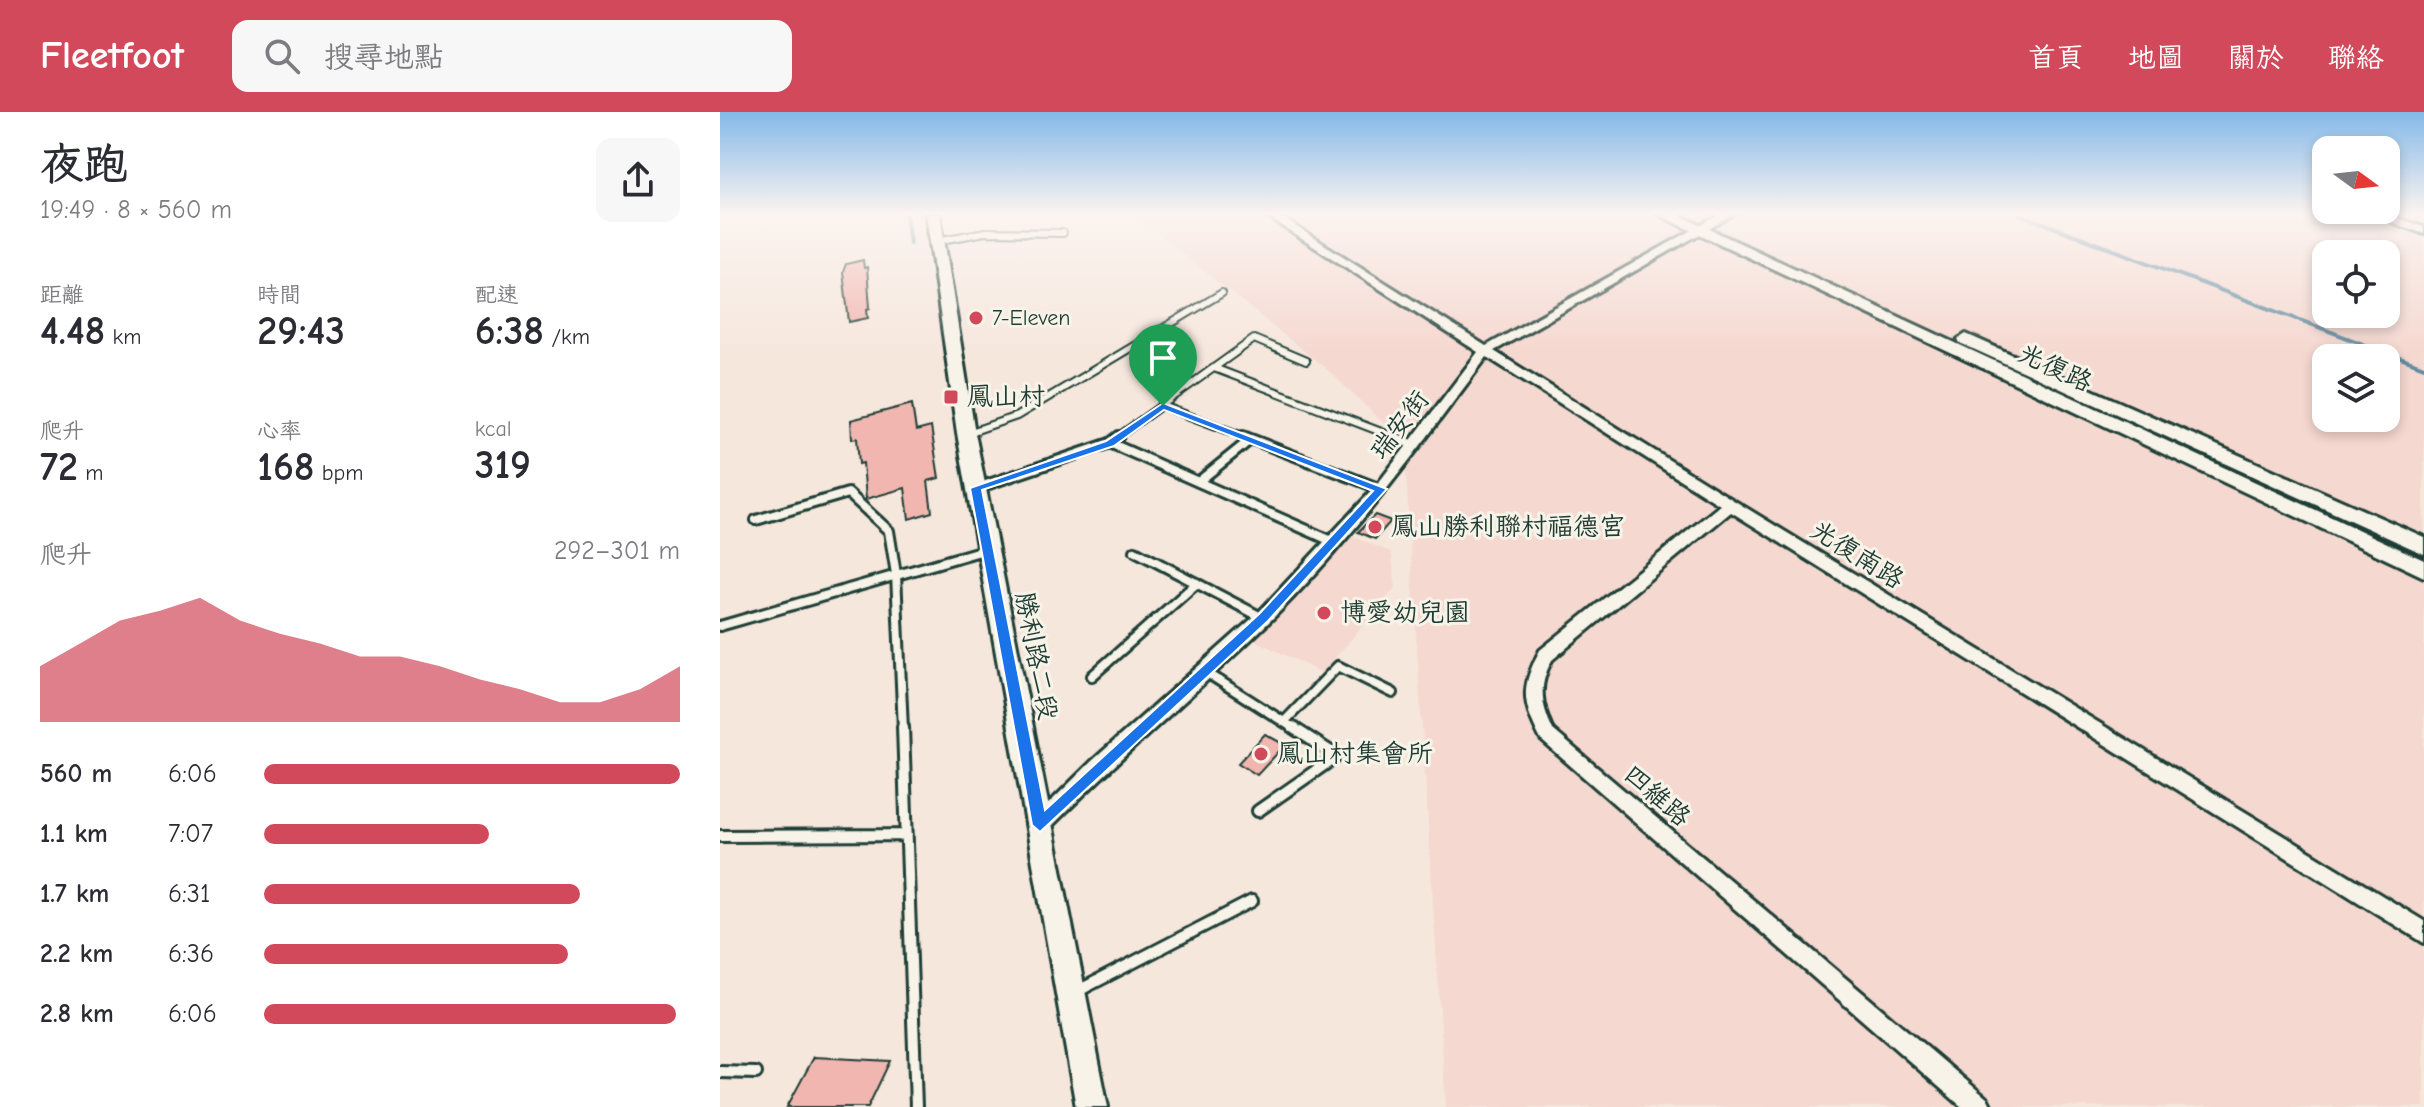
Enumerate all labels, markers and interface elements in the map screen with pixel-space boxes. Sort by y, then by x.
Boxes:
search box [232,20,792,92]
text: Fleetfoot [40,34,184,78]
icon: search [260,34,304,78]
text: 搜尋地點 [324,40,444,75]
text: 首頁 [2028,42,2084,74]
text: 地圖 [2128,42,2184,74]
text: 關於 [2228,42,2284,74]
text: 聯絡 [2328,42,2384,74]
north arrow [2312,136,2400,224]
map controls [2312,136,2400,432]
button: share [596,138,680,222]
text: 夜跑 [40,139,128,190]
text: 19:49 · 8 × 560 m [40,195,232,225]
button: locate [2312,240,2400,328]
text: 距離 [40,282,84,308]
text: 時間 [257,282,301,308]
text: 配速 [475,282,519,308]
place label: 7-Eleven [992,305,1071,331]
text: 4.48 [40,308,105,354]
text: 29:43 [257,308,345,354]
text: 6:38 [475,308,544,354]
marker: 7-Eleven [967,309,985,327]
text: km [105,324,141,350]
text: /km [544,324,590,350]
pin [1129,324,1197,406]
icon: arrive [1141,336,1185,380]
street label: 光復路 [2013,338,2097,398]
button: layers [2312,344,2400,432]
place label: 鳳山村 [967,382,1045,412]
street label: 瑞安街 [1365,385,1435,465]
marker: 鳳山村 [942,388,960,406]
text: kcal [475,416,512,442]
text: 爬升 [40,418,84,444]
text: 心率 [257,418,301,444]
text: 319 [475,442,531,488]
text: 72 [40,444,78,490]
text: 168 [257,444,314,490]
text: m [78,460,103,486]
text: bpm [314,460,363,486]
place label: 鳳山勝利聯村福德宮 [1391,512,1625,542]
street label: 光復南路 [1805,515,1909,595]
marker: 鳳山勝利聯村福德宮 [1366,518,1384,536]
text: 292–301 m [554,536,680,566]
text: 爬升 [40,540,92,570]
street label: 勝利路二段 [1009,589,1063,723]
place label: 博愛幼兒園 [1340,598,1470,628]
marker: 博愛幼兒園 [1315,604,1333,622]
place label: 鳳山村集會所 [1277,739,1433,769]
marker: 鳳山村集會所 [1252,745,1270,763]
text: 560 m [40,759,112,789]
text: 6:06 [168,759,217,789]
street label: 四維路 [1618,759,1696,833]
text: 1.1 km [40,819,108,849]
text: 7:07 [168,819,213,849]
text: 1.7 km [40,879,109,909]
text: 6:31 [168,879,210,909]
text: 2.2 km [40,939,113,969]
text: 6:36 [168,939,214,969]
text: 2.8 km [40,999,114,1029]
text: 6:06 [168,999,217,1029]

